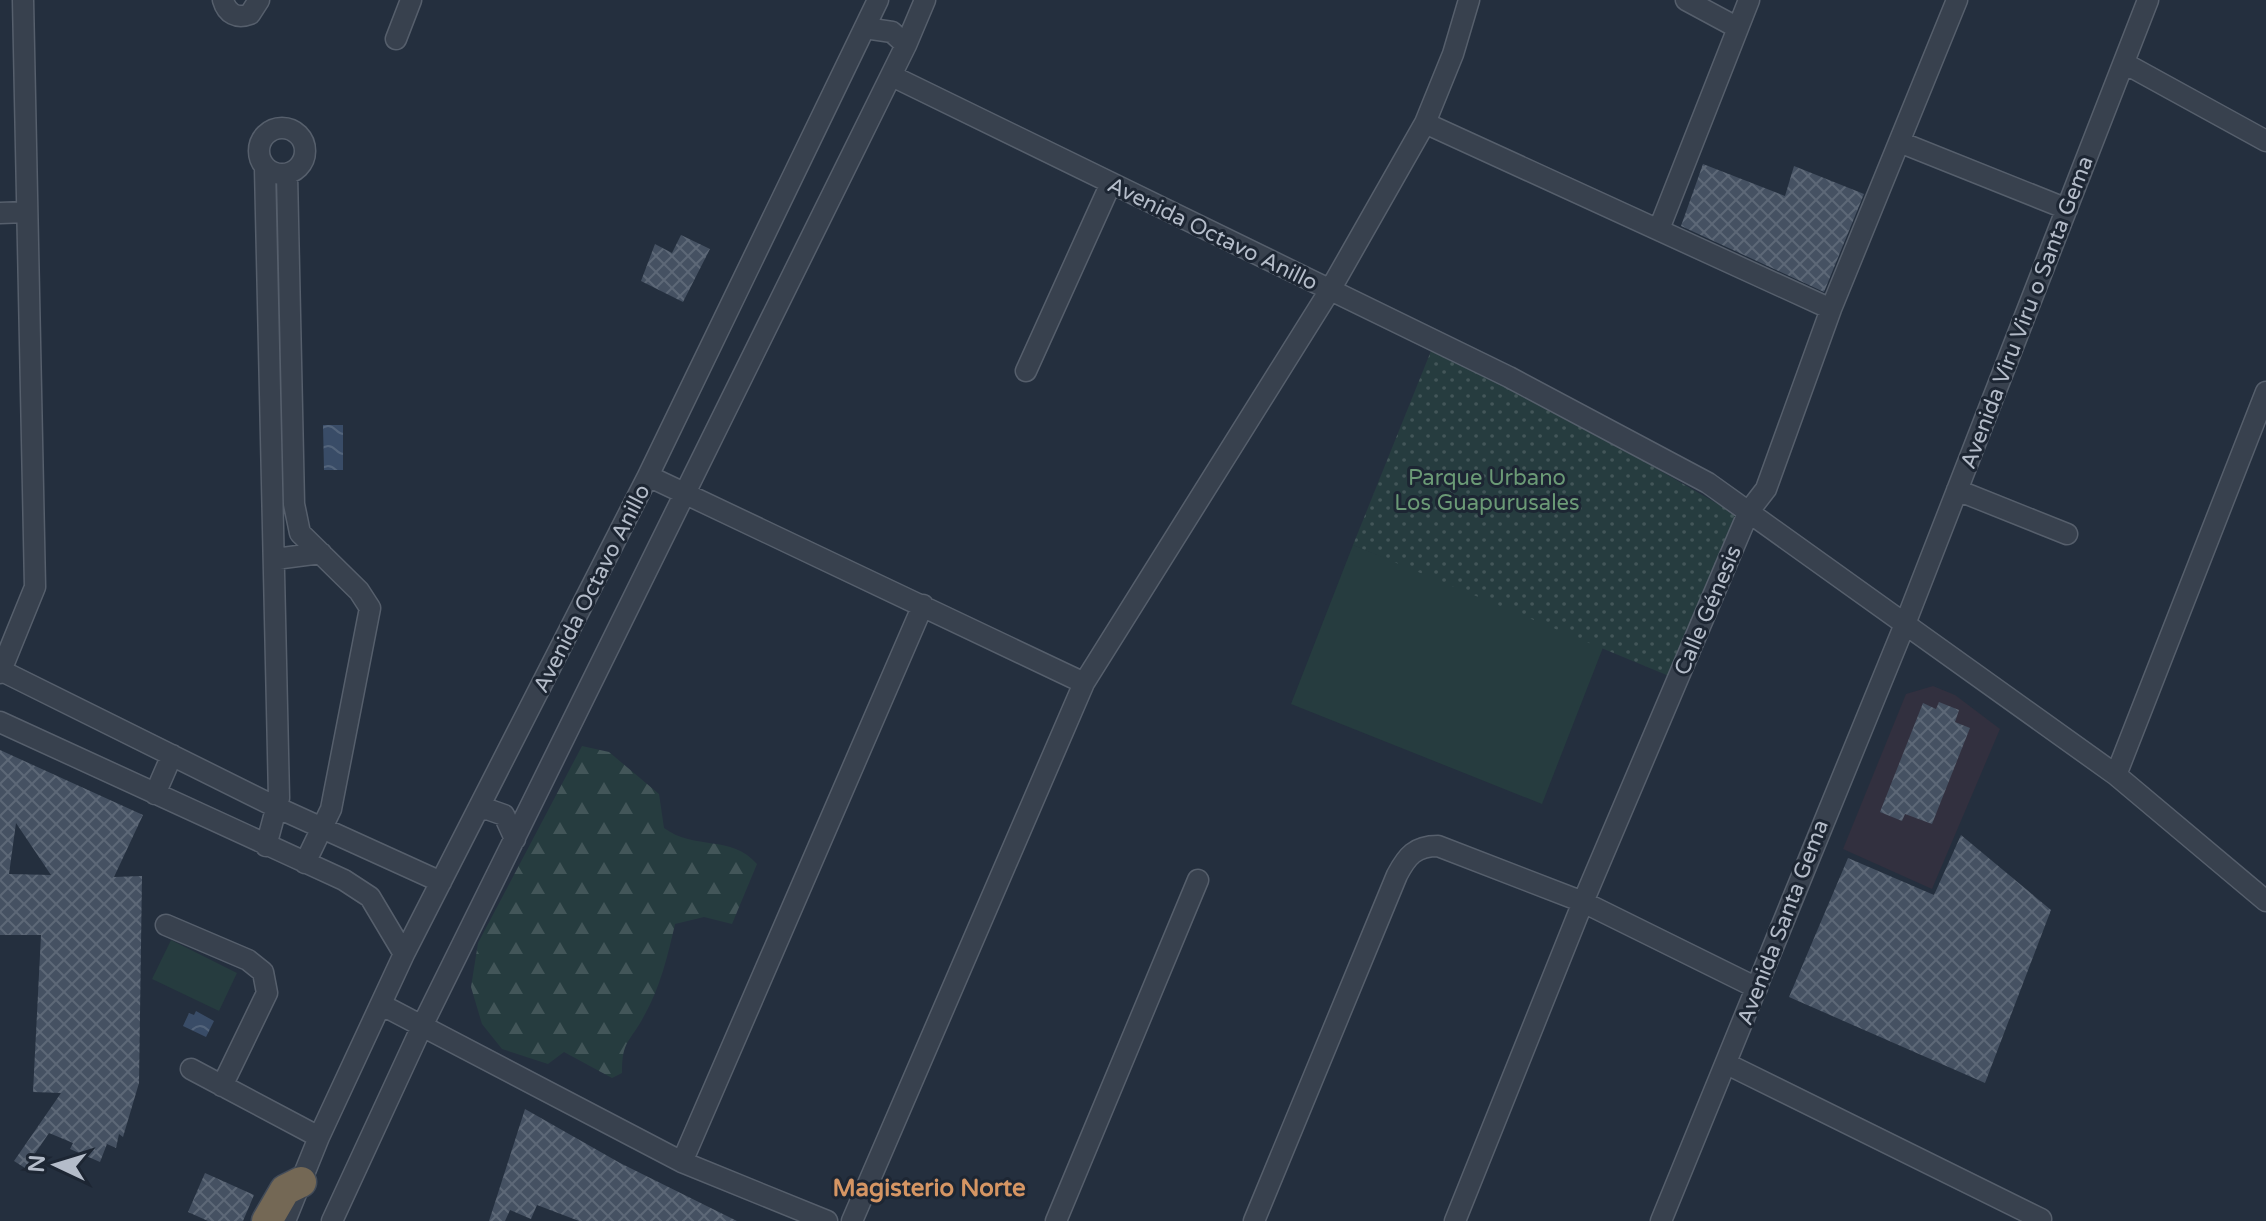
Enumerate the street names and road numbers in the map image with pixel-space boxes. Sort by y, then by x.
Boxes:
street label: Avenida Viru Viru o Santa Gema [1955,152,2099,472]
street label: Avenida Octavo Anillo [1103,172,1322,296]
street label: Avenida Octavo Anillo [528,480,656,697]
street label: Calle Génesis [1669,542,1747,679]
street label: Avenida Santa Gema [1732,816,1834,1029]

